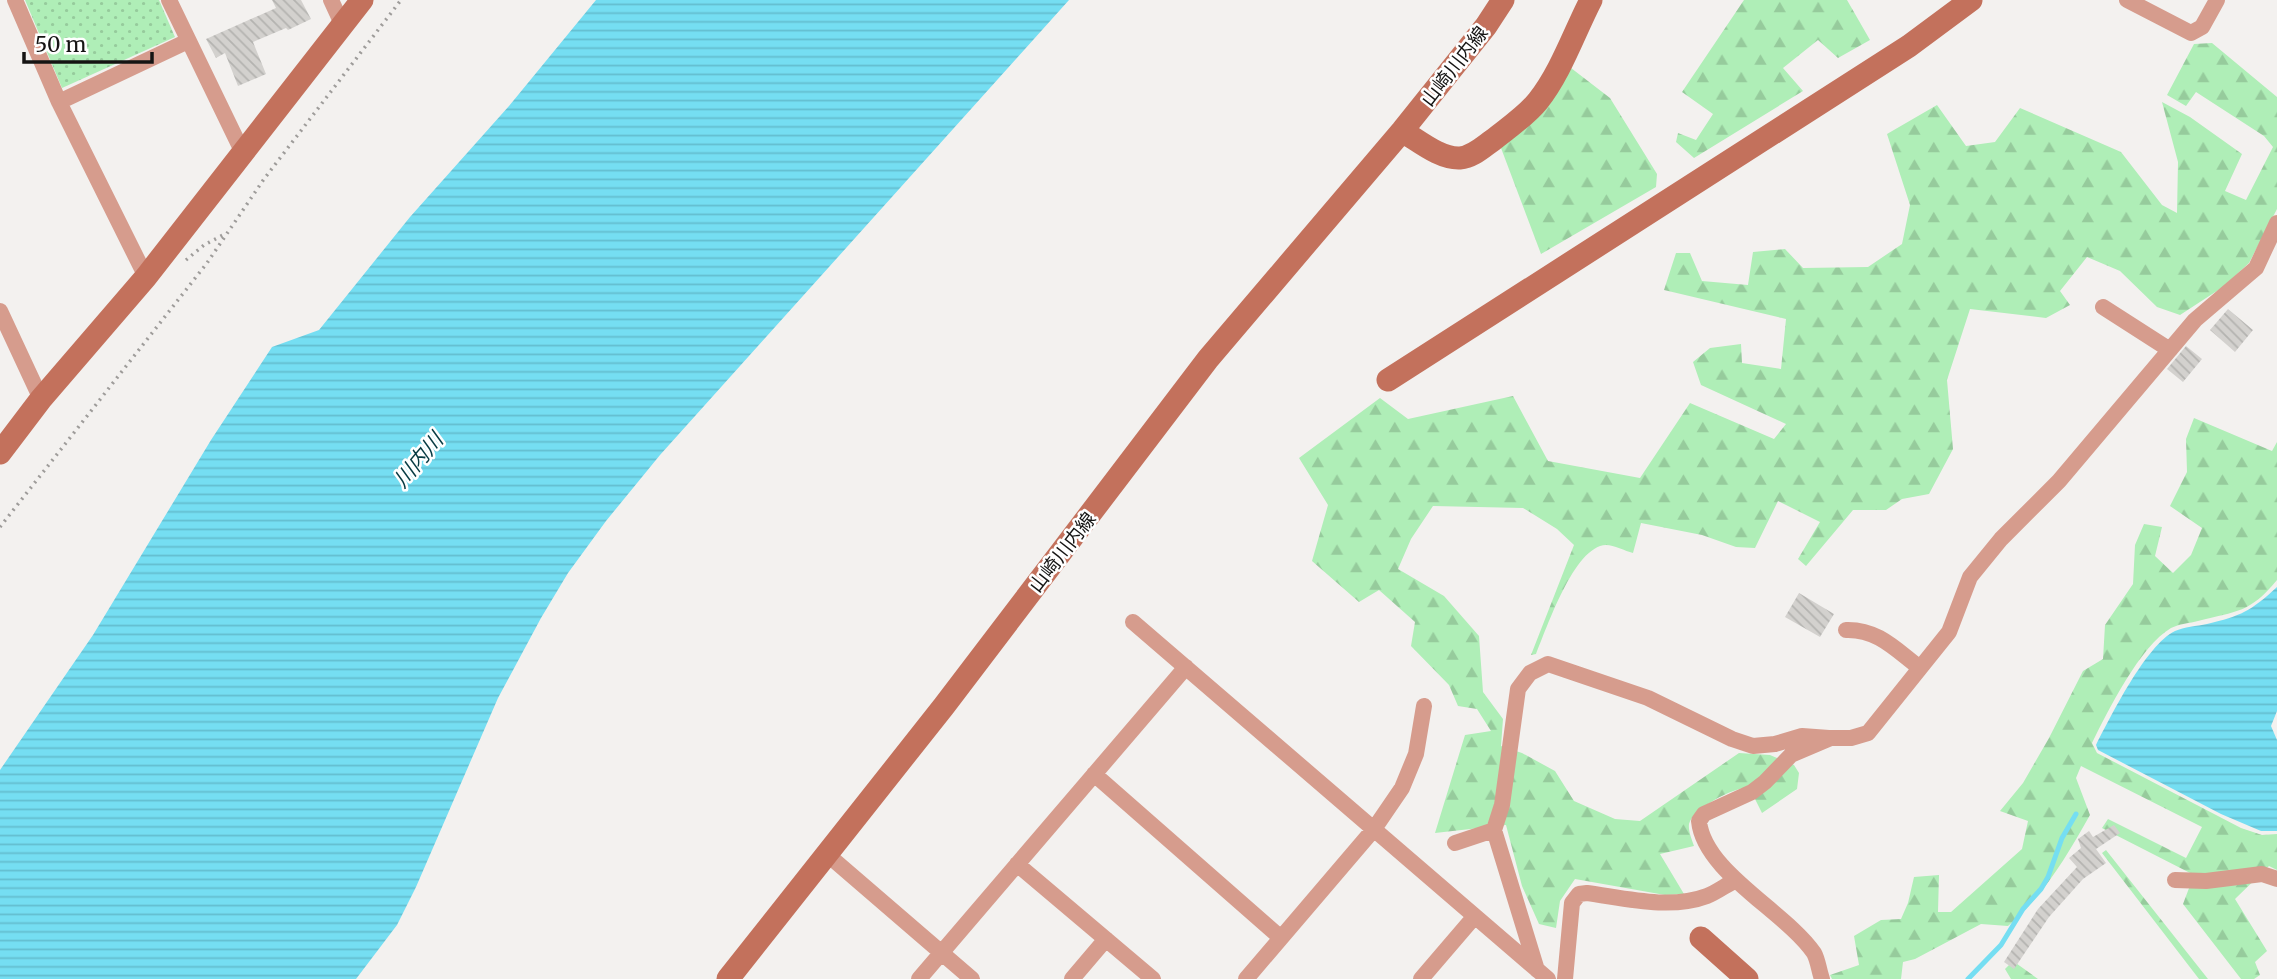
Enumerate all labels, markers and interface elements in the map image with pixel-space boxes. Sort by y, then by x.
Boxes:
scale bar [24,21,152,65]
street label: 山崎川内線 [1415,21,1493,111]
text: 50 m [35,31,86,58]
water label: 川内川 [387,426,450,493]
street label: 山崎川内線 [1023,507,1101,597]

